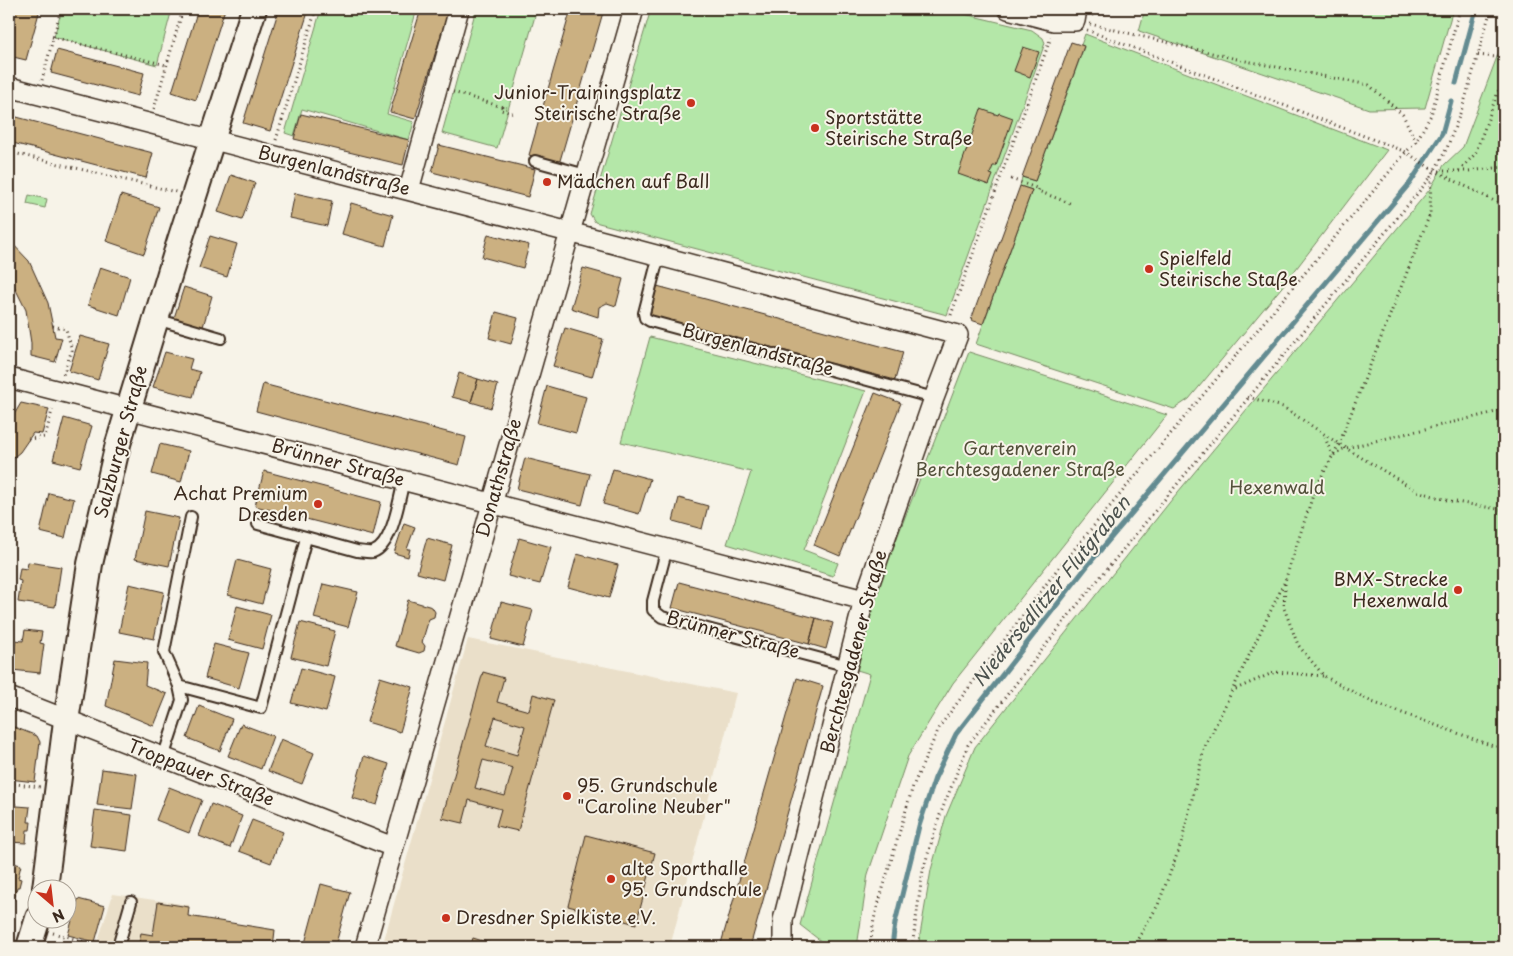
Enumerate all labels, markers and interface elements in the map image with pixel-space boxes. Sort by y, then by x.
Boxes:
place label: Junior-Trainingsplatz Steirische Straße [494,78,681,126]
marker: Junior-Trainingsplatz Steirische Straße [685,97,697,109]
place label: Sportstätte Steirische Straße [825,103,972,151]
marker: Sportstätte Steirische Straße [809,122,821,134]
street label: Burgenlandstraße [256,138,413,201]
place label: Mädchen auf Ball [557,167,709,194]
marker: Mädchen auf Ball [541,176,553,188]
place label: Spielfeld Steirische Staße [1159,244,1298,292]
marker: Spielfeld Steirische Staße [1143,263,1155,275]
street label: Burgenlandstraße [680,315,837,382]
street label: Salzburger Straße [86,362,153,521]
street label: Donathstraße [468,415,527,540]
street label: Brünner Straße [269,431,408,492]
park label: Gartenverein Berchtesgadener Straße [915,434,1125,482]
park label: Hexenwald [1229,473,1325,500]
place label: Achat Premium Dresden [173,479,308,527]
water label: Niedersedlitzer Flutgraben [965,488,1137,692]
marker: Achat Premium Dresden [312,498,324,510]
street label: Berchtesgadener Straße [812,547,893,756]
place label: BMX-Strecke Hexenwald [1334,565,1448,613]
marker: BMX-Strecke Hexenwald [1452,584,1464,596]
street label: Brünner Straße [664,603,803,664]
street label: Troppauer Straße [124,731,279,812]
place label: 95. Grundschule "Caroline Neuber" [577,771,731,819]
marker: 95. Grundschule "Caroline Neuber" [561,790,573,802]
place label: alte Sporthalle 95. Grundschule [621,854,762,902]
marker: alte Sporthalle 95. Grundschule [605,873,617,885]
north arrow [28,878,78,928]
place label: Dresdner Spielkiste e.V. [456,903,656,930]
text: N [49,904,68,928]
marker: Dresdner Spielkiste e.V. [440,912,452,924]

